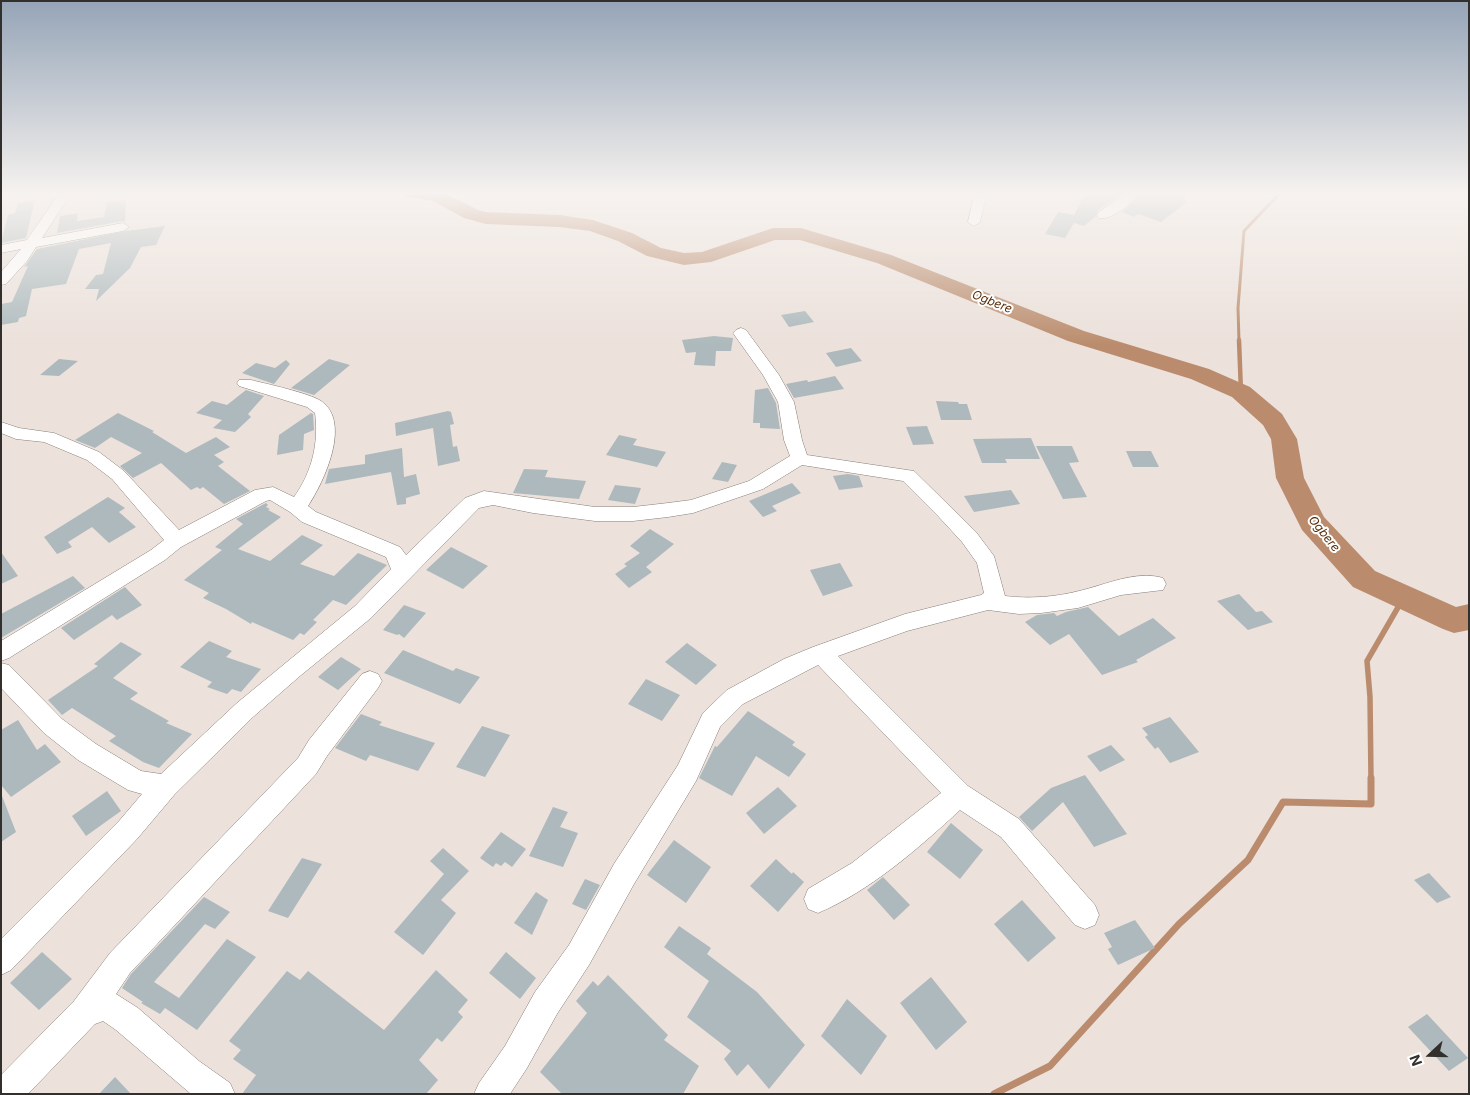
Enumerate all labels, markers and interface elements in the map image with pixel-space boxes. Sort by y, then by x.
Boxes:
water label: Ogbere [970,287,1014,317]
water label: Ogbere [1305,513,1343,555]
north arrow [1405,1030,1455,1080]
text: N [1406,1053,1425,1069]

